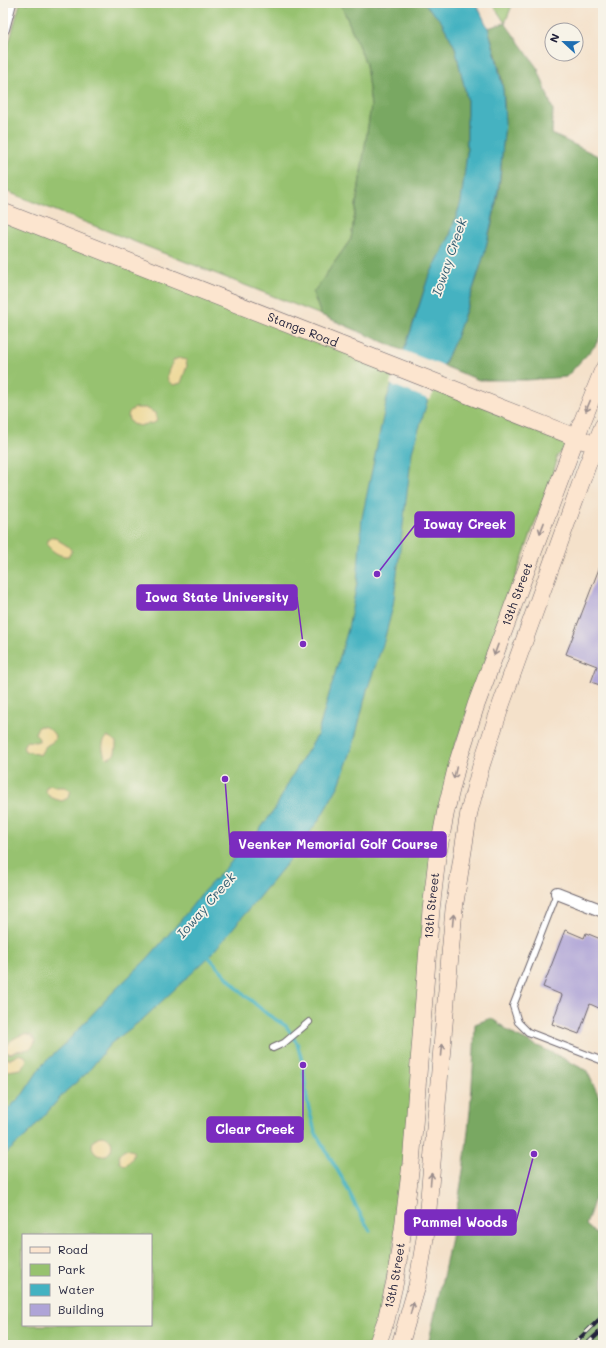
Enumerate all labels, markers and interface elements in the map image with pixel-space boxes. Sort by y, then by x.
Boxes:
north arrow [544,22,584,62]
text: N [546,31,563,45]
water label: Ioway Creek [427,215,470,298]
street label: Stange Road [265,308,341,350]
one-way arrow [584,400,592,412]
callout: Ioway Creek [415,512,514,537]
text: Ioway Creek [423,515,507,533]
one-way arrow [538,521,546,533]
street label: 13th Street [497,560,535,628]
callout: Iowa State University [137,585,297,610]
text: Iowa State University [145,588,289,606]
one-way arrow [492,643,500,655]
one-way arrow [451,766,459,779]
callout: Veenker Memorial Golf Course [230,832,446,857]
text: Veenker Memorial Golf Course [238,835,438,852]
water label: Ioway Creek [173,868,239,941]
street label: 13th Street [420,871,442,939]
one-way arrow [450,914,457,927]
one-way arrow [438,1044,445,1057]
callout: Clear Creek [207,1117,303,1142]
text: Clear Creek [215,1120,295,1137]
one-way arrow [427,1173,435,1186]
callout: Pammel Woods [405,1210,516,1235]
text: Pammel Woods [412,1213,508,1230]
legend [22,1234,152,1326]
text: Road [58,1241,88,1257]
street label: 13th Street [380,1241,408,1310]
text: Park [58,1261,85,1277]
text: Water [58,1281,95,1297]
text: Building [58,1301,104,1317]
one-way arrow [408,1301,416,1314]

